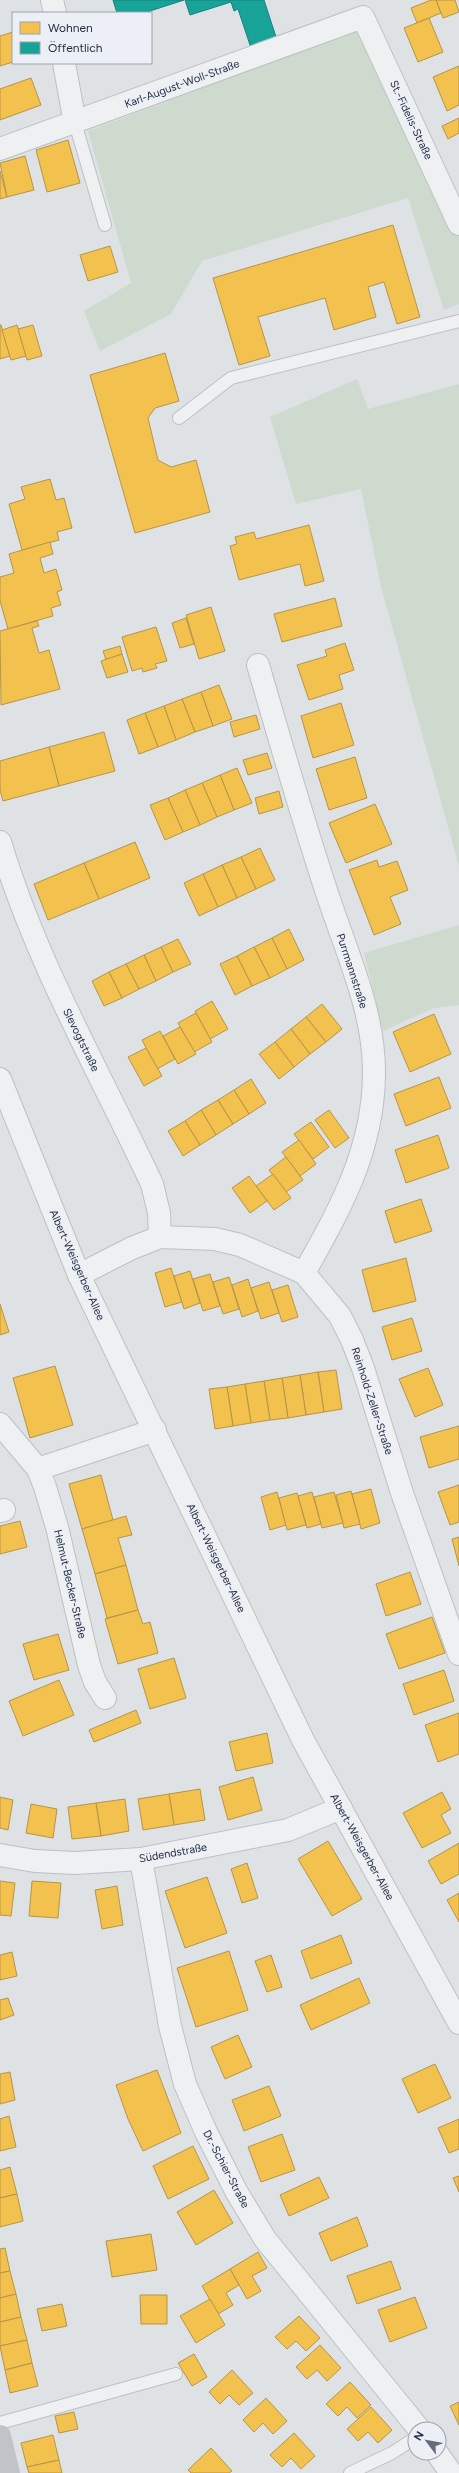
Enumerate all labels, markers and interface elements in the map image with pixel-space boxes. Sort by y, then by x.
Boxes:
legend [12,12,152,64]
text: Wohnen [48,21,93,35]
text: Öffentlich [48,41,103,55]
street label: Karl-August-Woll-Straße [123,57,241,111]
street label: St.-Fidelis-Straße [387,78,435,162]
street label: Purrmannstraße [334,932,370,1010]
street label: Slevogtstraße [60,1006,102,1074]
street label: Albert-Weisgerber-Allee [47,1208,107,1322]
street label: Reinhold-Zeller-Straße [348,1346,396,1456]
street label: Albert-Weisgerber-Allee [184,1501,248,1615]
street label: Helmut-Becker-Straße [51,1528,89,1640]
street label: Albert-Weisgerber-Allee [327,1791,397,1903]
street label: Südendstraße [138,1841,208,1865]
street label: Dr.-Schier-Straße [200,2128,252,2210]
north arrow [407,2421,447,2461]
text: N [411,2429,427,2443]

